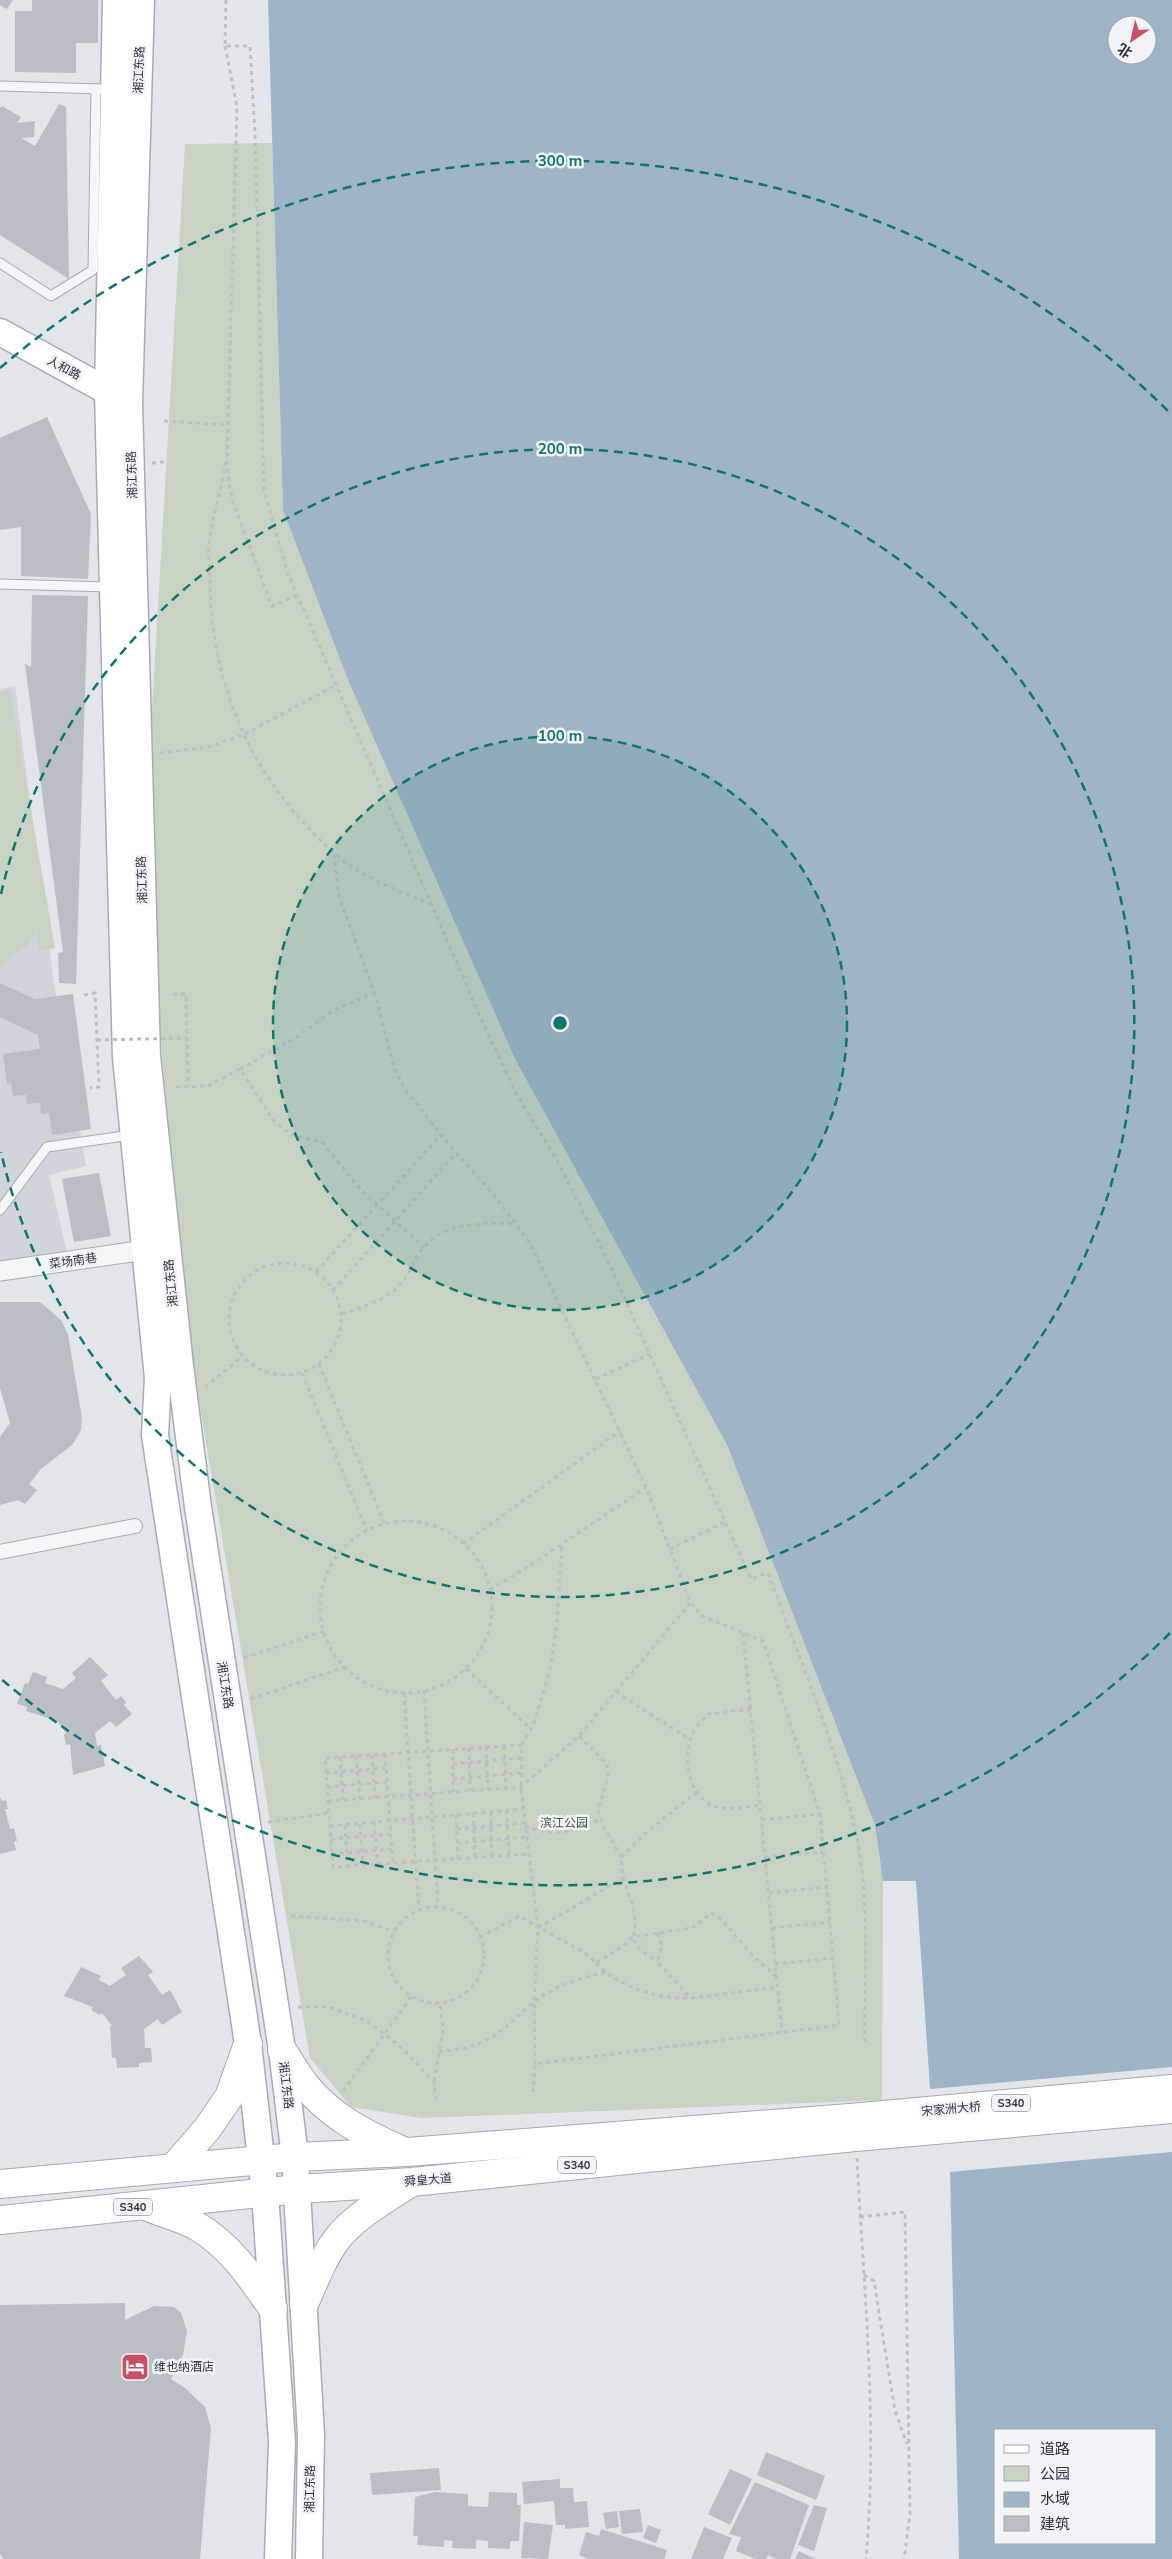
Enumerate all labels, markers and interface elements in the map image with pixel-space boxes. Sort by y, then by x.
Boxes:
north arrow [1107,15,1157,65]
text: 北 [1114,39,1136,62]
street label: 湘江东路 [130,46,147,94]
text: 300 m [538,151,582,170]
street label: 人和路 [45,352,84,383]
text: 200 m [538,439,582,458]
street label: 湘江东路 [123,451,140,499]
text: 100 m [538,726,582,745]
street label: 湘江东路 [133,856,150,904]
centre of rings [551,1014,569,1032]
street label: 菜场南巷 [48,1250,98,1271]
street label: 湘江东路 [161,1258,180,1308]
street label: 湘江东路 [214,1660,237,1710]
park label: 滨江公园 [540,1815,588,1830]
street label: 湘江东路 [276,2060,297,2110]
road number: S340 [992,2094,1030,2112]
street label: 宋家洲大桥 [920,2098,982,2119]
road number: S340 [558,2156,596,2174]
street label: 舜皇大道 [403,2170,453,2189]
road number: S340 [114,2198,152,2216]
hotel icon: 维也纳酒店 [120,2352,150,2382]
place label: 维也纳酒店 [154,2359,214,2374]
legend [994,2429,1157,2544]
text: 道路 [1040,2439,1070,2458]
text: 公园 [1040,2464,1070,2483]
street label: 湘江东路 [302,2465,317,2513]
text: 水域 [1040,2489,1070,2508]
text: 建筑 [1040,2514,1070,2533]

